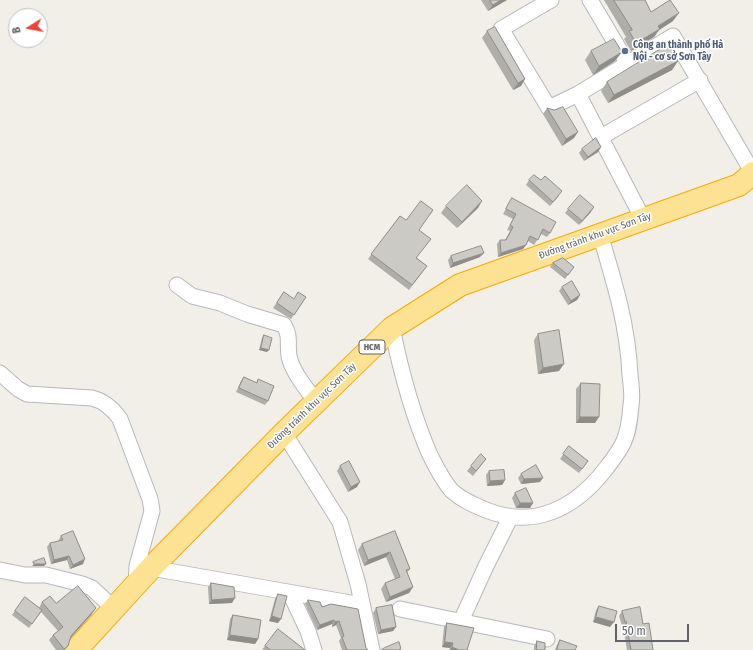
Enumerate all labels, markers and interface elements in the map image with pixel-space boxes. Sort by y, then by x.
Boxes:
north arrow [8,8,48,48]
text: B [10,26,24,34]
place label: Công an thành phố Hà Nội - cơ sở Sơn Tây [633,39,723,62]
marker: Công an thành phố Hà Nội - cơ sở Sơn Tây [620,46,630,56]
street label: Đường tránh khu vực Sơn Tây [537,210,653,262]
road number: HCM [359,340,385,354]
street label: Đường tránh khu vực Sơn Tây [265,361,359,451]
scale bar [617,616,691,642]
text: 50 m [622,624,646,638]

